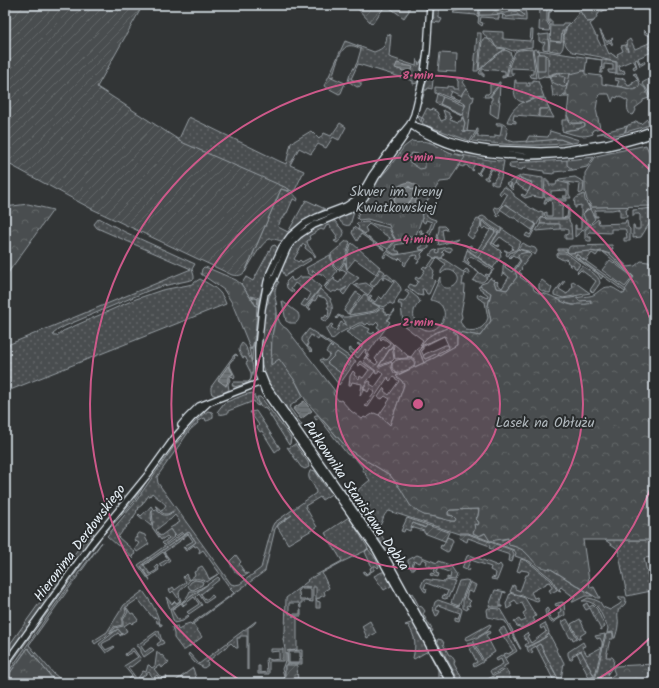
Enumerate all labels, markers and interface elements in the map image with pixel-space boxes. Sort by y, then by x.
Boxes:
text: 8 min [402,66,434,85]
text: 6 min [403,148,434,167]
park label: Skwer im. Ireny Kwiatkowskiej [350,181,443,219]
text: 4 min [403,230,434,249]
text: 2 min [402,313,434,332]
centre of rings [411,397,425,411]
park label: Lasek na Obłużu [496,412,595,434]
street label: Pułkownika Stanisława Dąbka [297,417,415,575]
street label: Hieronima Derdowskiego [28,480,132,606]

